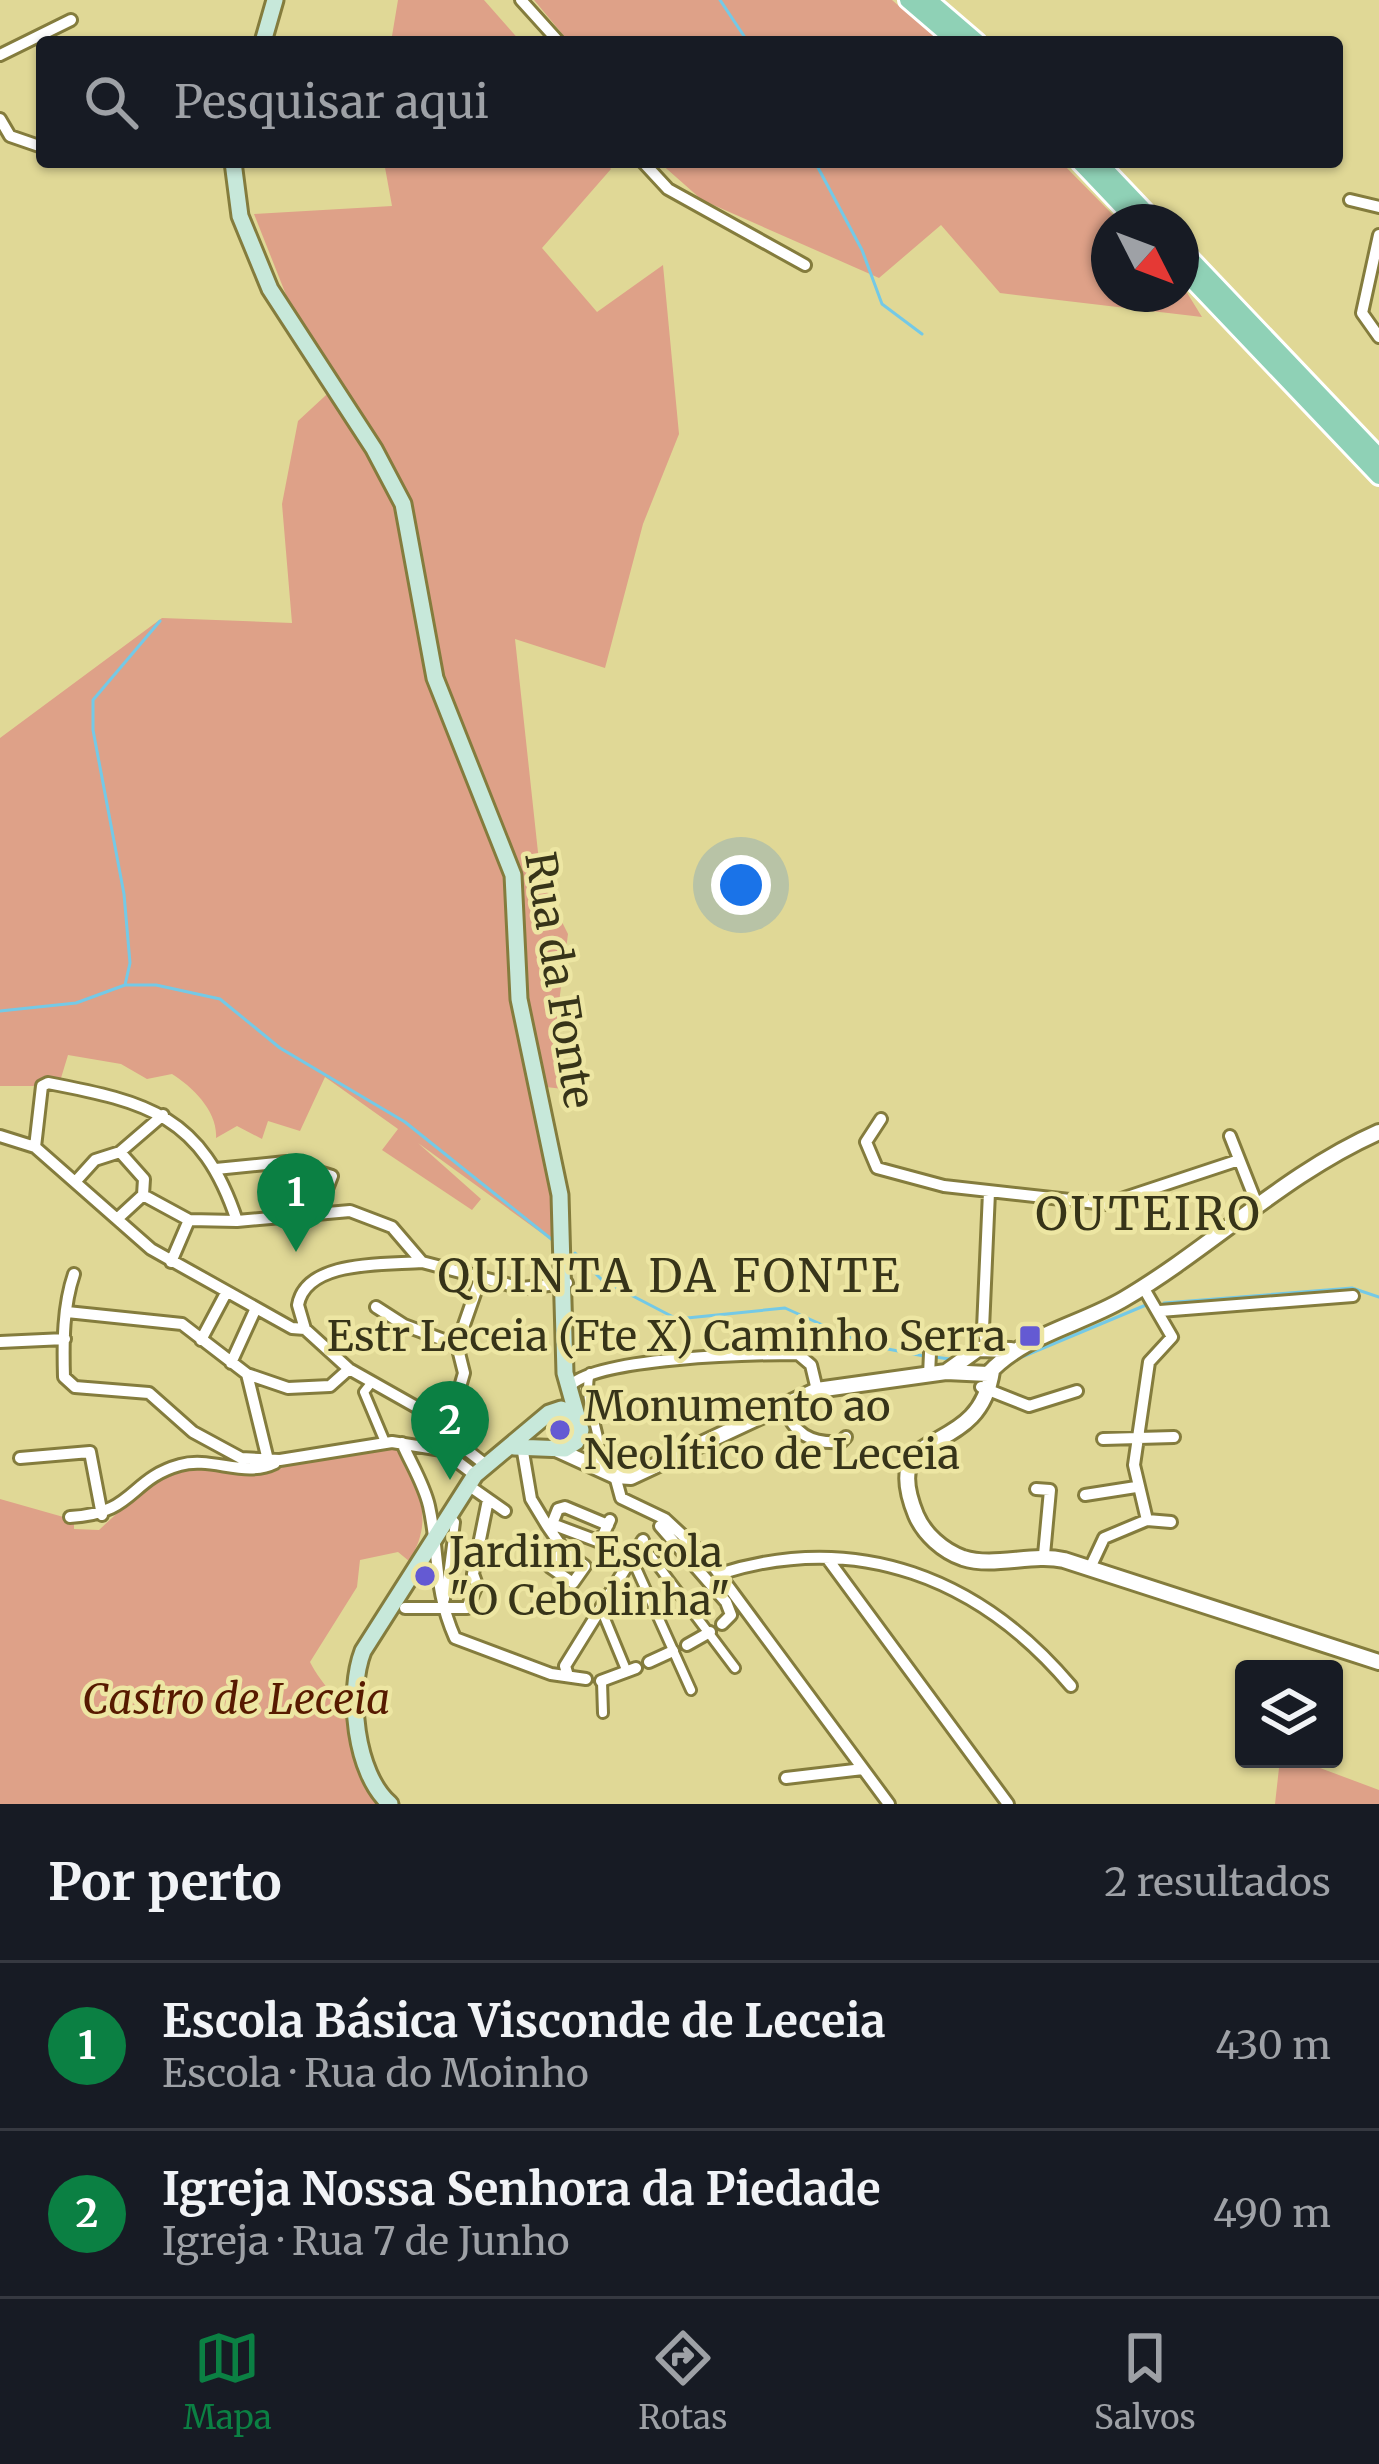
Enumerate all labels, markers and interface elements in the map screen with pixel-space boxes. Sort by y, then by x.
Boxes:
search box [36,36,1343,168]
icon: search [78,69,144,135]
text: Pesquisar aqui [174,74,489,130]
north arrow [1091,204,1199,312]
street label: Rua da Fonte [514,848,606,1112]
your location [711,855,771,915]
pin: 1 [257,1153,335,1252]
district label: OUTEIRO [1035,1186,1263,1242]
district label: QUINTA DA FONTE [438,1248,902,1304]
place label: Estr Leceia (Fte X) Caminho Serra [327,1310,1006,1362]
marker: Estr Leceia (Fte X) Caminho Serra [1017,1323,1043,1349]
place label: Monumento ao Neolítico de Leceia [584,1380,960,1480]
pin: 2 [411,1381,489,1480]
marker: Monumento ao Neolítico de Leceia [547,1417,573,1443]
place label: Jardim Escola "O Cebolinha" [448,1526,731,1626]
marker: Jardim Escola "O Cebolinha" [412,1563,438,1589]
map controls [1235,1660,1343,1768]
button: layers [1235,1660,1343,1768]
park label: Castro de Leceia [82,1673,390,1725]
text: Por perto [48,1850,282,1914]
text: 2 resultados [1104,1858,1331,1907]
text: Escola Básica Visconde de Leceia [162,1993,886,2049]
text: 1 [78,2021,96,2070]
text: 430 m [1215,2021,1331,2070]
text: Escola · Rua do Moinho [162,2049,589,2098]
text: Igreja Nossa Senhora da Piedade [162,2161,881,2217]
text: 2 [76,2189,98,2238]
text: 490 m [1213,2189,1331,2238]
text: Igreja · Rua 7 de Junho [162,2217,570,2266]
tab: Mapa [183,2325,272,2438]
tab: Rotas [638,2325,727,2438]
tab: Salvos [1094,2325,1196,2438]

